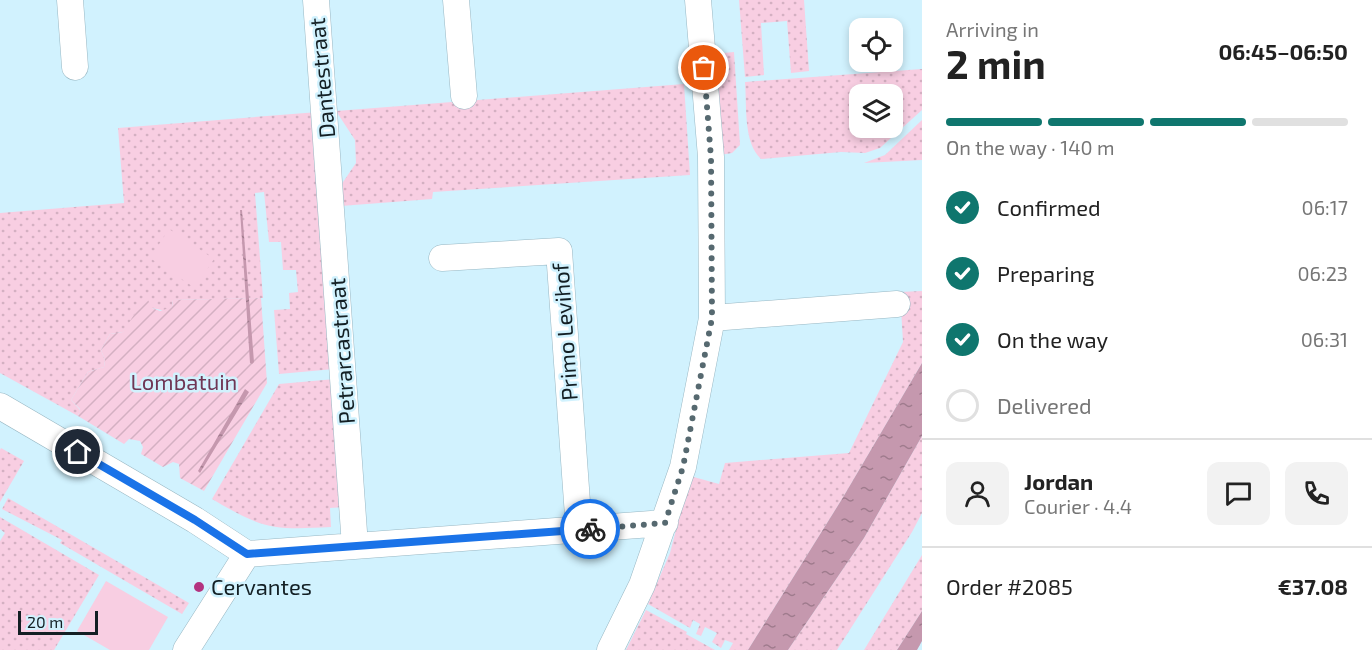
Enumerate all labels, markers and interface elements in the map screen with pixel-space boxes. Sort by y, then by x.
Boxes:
street label: Dantestraat [303,17,339,139]
text: Arriving in [946,17,1039,41]
map controls [849,18,903,138]
button: locate [849,18,903,72]
text: 06:45–06:50 [1218,38,1348,64]
text: 2 min [946,40,1046,87]
pin [678,42,729,93]
icon: bag [687,51,720,84]
button: layers [849,84,903,138]
text: On the way · 140 m [946,135,1115,159]
icon: check [946,191,979,224]
text: Confirmed [997,194,1101,220]
text: 06:17 [1302,195,1348,219]
icon: check [946,257,979,290]
text: Preparing [997,260,1095,286]
text: 06:23 [1297,261,1348,285]
street label: Primo Levihof [546,262,582,402]
street label: Petrarcastraat [323,277,359,425]
icon: check [946,323,979,356]
text: On the way [997,326,1108,352]
text: 06:31 [1301,327,1348,351]
park label: Lombatuin [131,368,237,394]
text: Delivered [997,392,1092,418]
pin [52,426,103,477]
icon: home [61,435,94,468]
button: person [946,462,1009,525]
button: chat [1207,462,1270,525]
button: phone [1285,462,1348,525]
text: Jordan [1024,468,1093,494]
text: Courier · 4.4 [1024,494,1132,518]
courier [560,499,620,559]
icon: bike [574,513,607,546]
place label: Cervantes [211,573,312,599]
text: Order #2085 [946,573,1073,599]
text: €37.08 [1278,573,1348,599]
marker: Cervantes [192,580,206,594]
scale bar [18,608,98,636]
text: 20 m [27,612,63,631]

